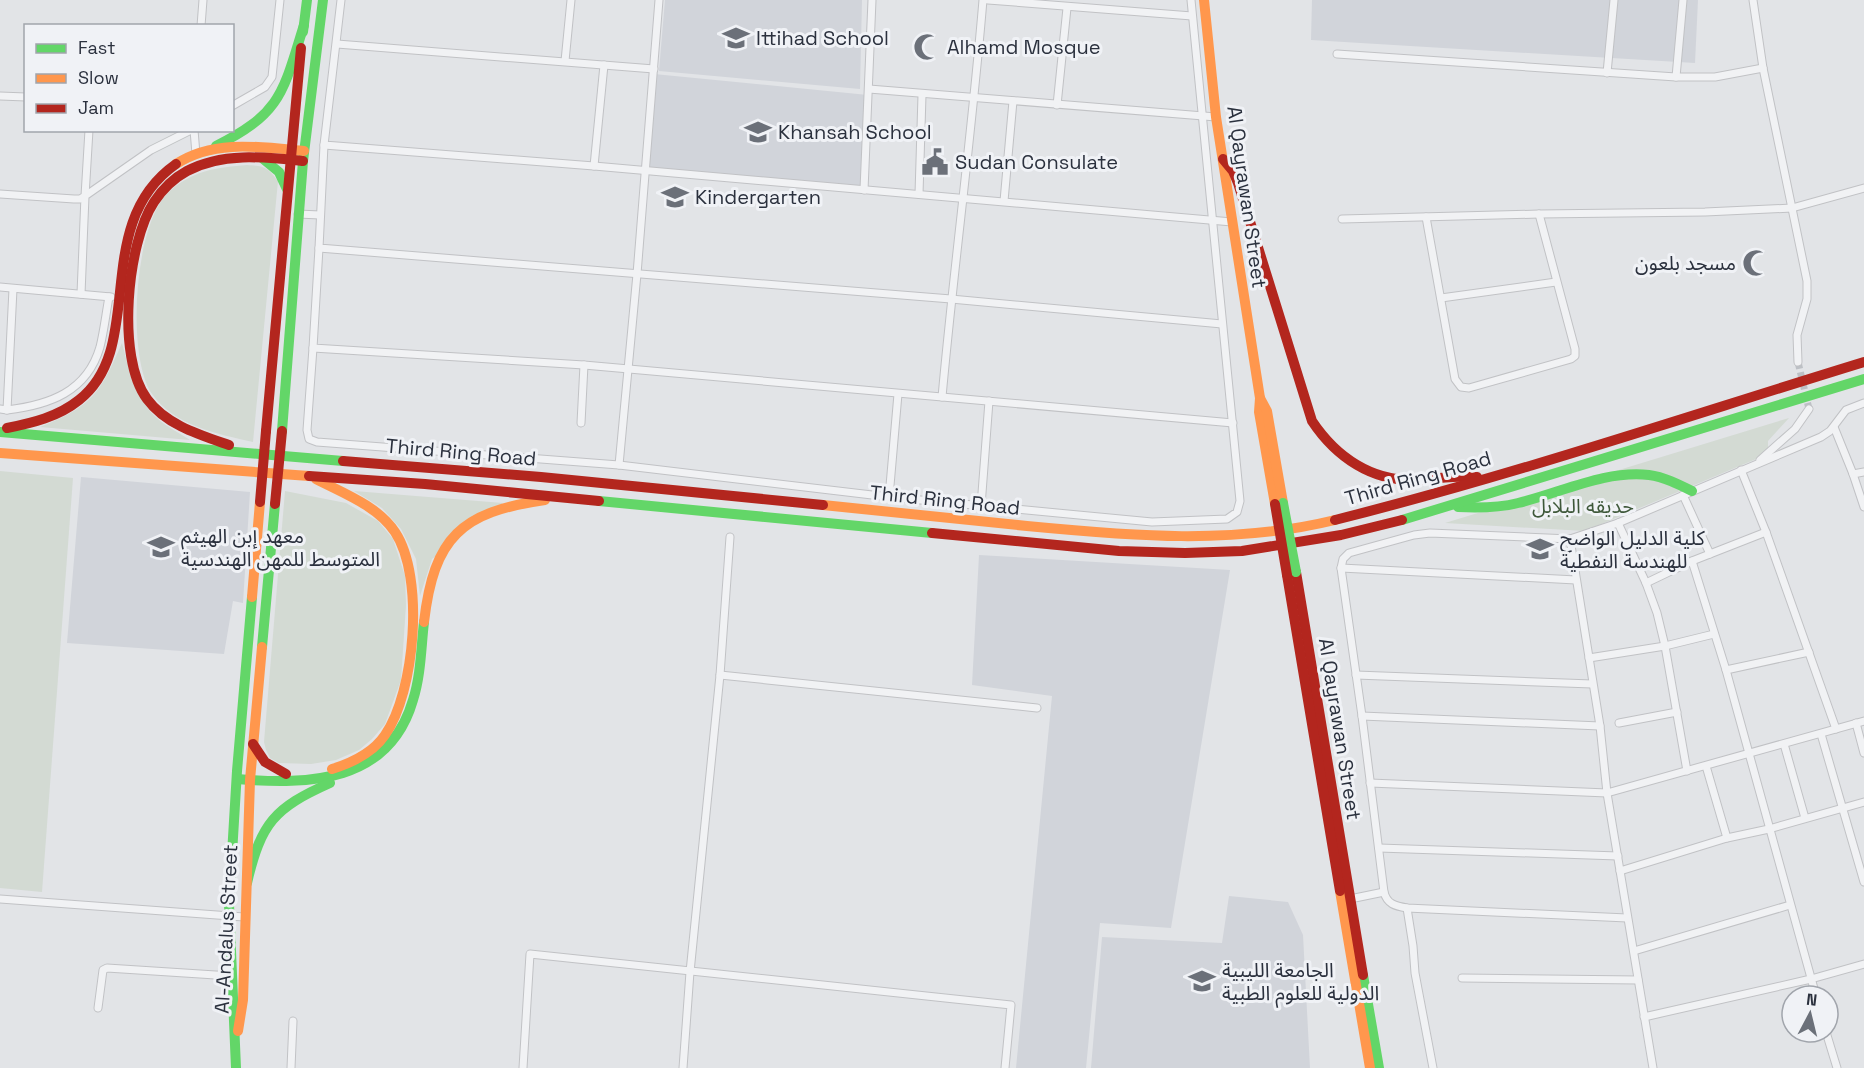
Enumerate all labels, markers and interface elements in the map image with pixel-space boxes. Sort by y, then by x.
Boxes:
school or university icon: Ittihad School [721,23,751,53]
legend [24,24,234,132]
place label: Ittihad School [756,25,889,51]
mosque icon: Alhamd Mosque [912,32,942,62]
place label: Alhamd Mosque [947,34,1101,60]
text: Fast [78,36,115,59]
text: Slow [78,66,119,89]
text: Jam [78,96,114,119]
street label: Al Qayrawan Street [1221,104,1273,290]
school or university icon: Khansah School [743,117,773,147]
place label: Khansah School [778,119,932,145]
public building icon: Sudan Consulate [920,147,950,177]
place label: Sudan Consulate [955,149,1118,175]
school or university icon: Kindergarten [660,182,690,212]
place label: Kindergarten [695,184,821,210]
mosque icon: مسجد بلعون [1741,248,1771,278]
place label: مسجد بلعون [1635,250,1736,276]
street label: Third Ring Road [385,432,537,472]
street label: Third Ring Road [1342,445,1494,511]
street label: Third Ring Road [869,479,1021,521]
park label: حديقه البلابل [1532,493,1634,519]
place label: معهد إبن الهيثم المتوسط للمهن الهندسية [181,523,380,572]
place label: كلية الدليل الواضح للهندسة النفطية [1560,525,1706,574]
school or university icon: معهد إبن الهيثم المتوسط للمهن الهندسية [146,532,176,562]
school or university icon: كلية الدليل الواضح للهندسة النفطية [1525,534,1555,564]
street label: Al Qayrawan Street [1313,636,1367,822]
street label: Al-Andalus Street [209,844,243,1014]
place label: الجامعة الليبية الدولية للعلوم الطبية [1222,957,1379,1008]
school or university icon: الجامعة الليبية الدولية للعلوم الطبية [1187,966,1217,996]
north arrow [1780,984,1840,1044]
text: N [1805,989,1818,1011]

